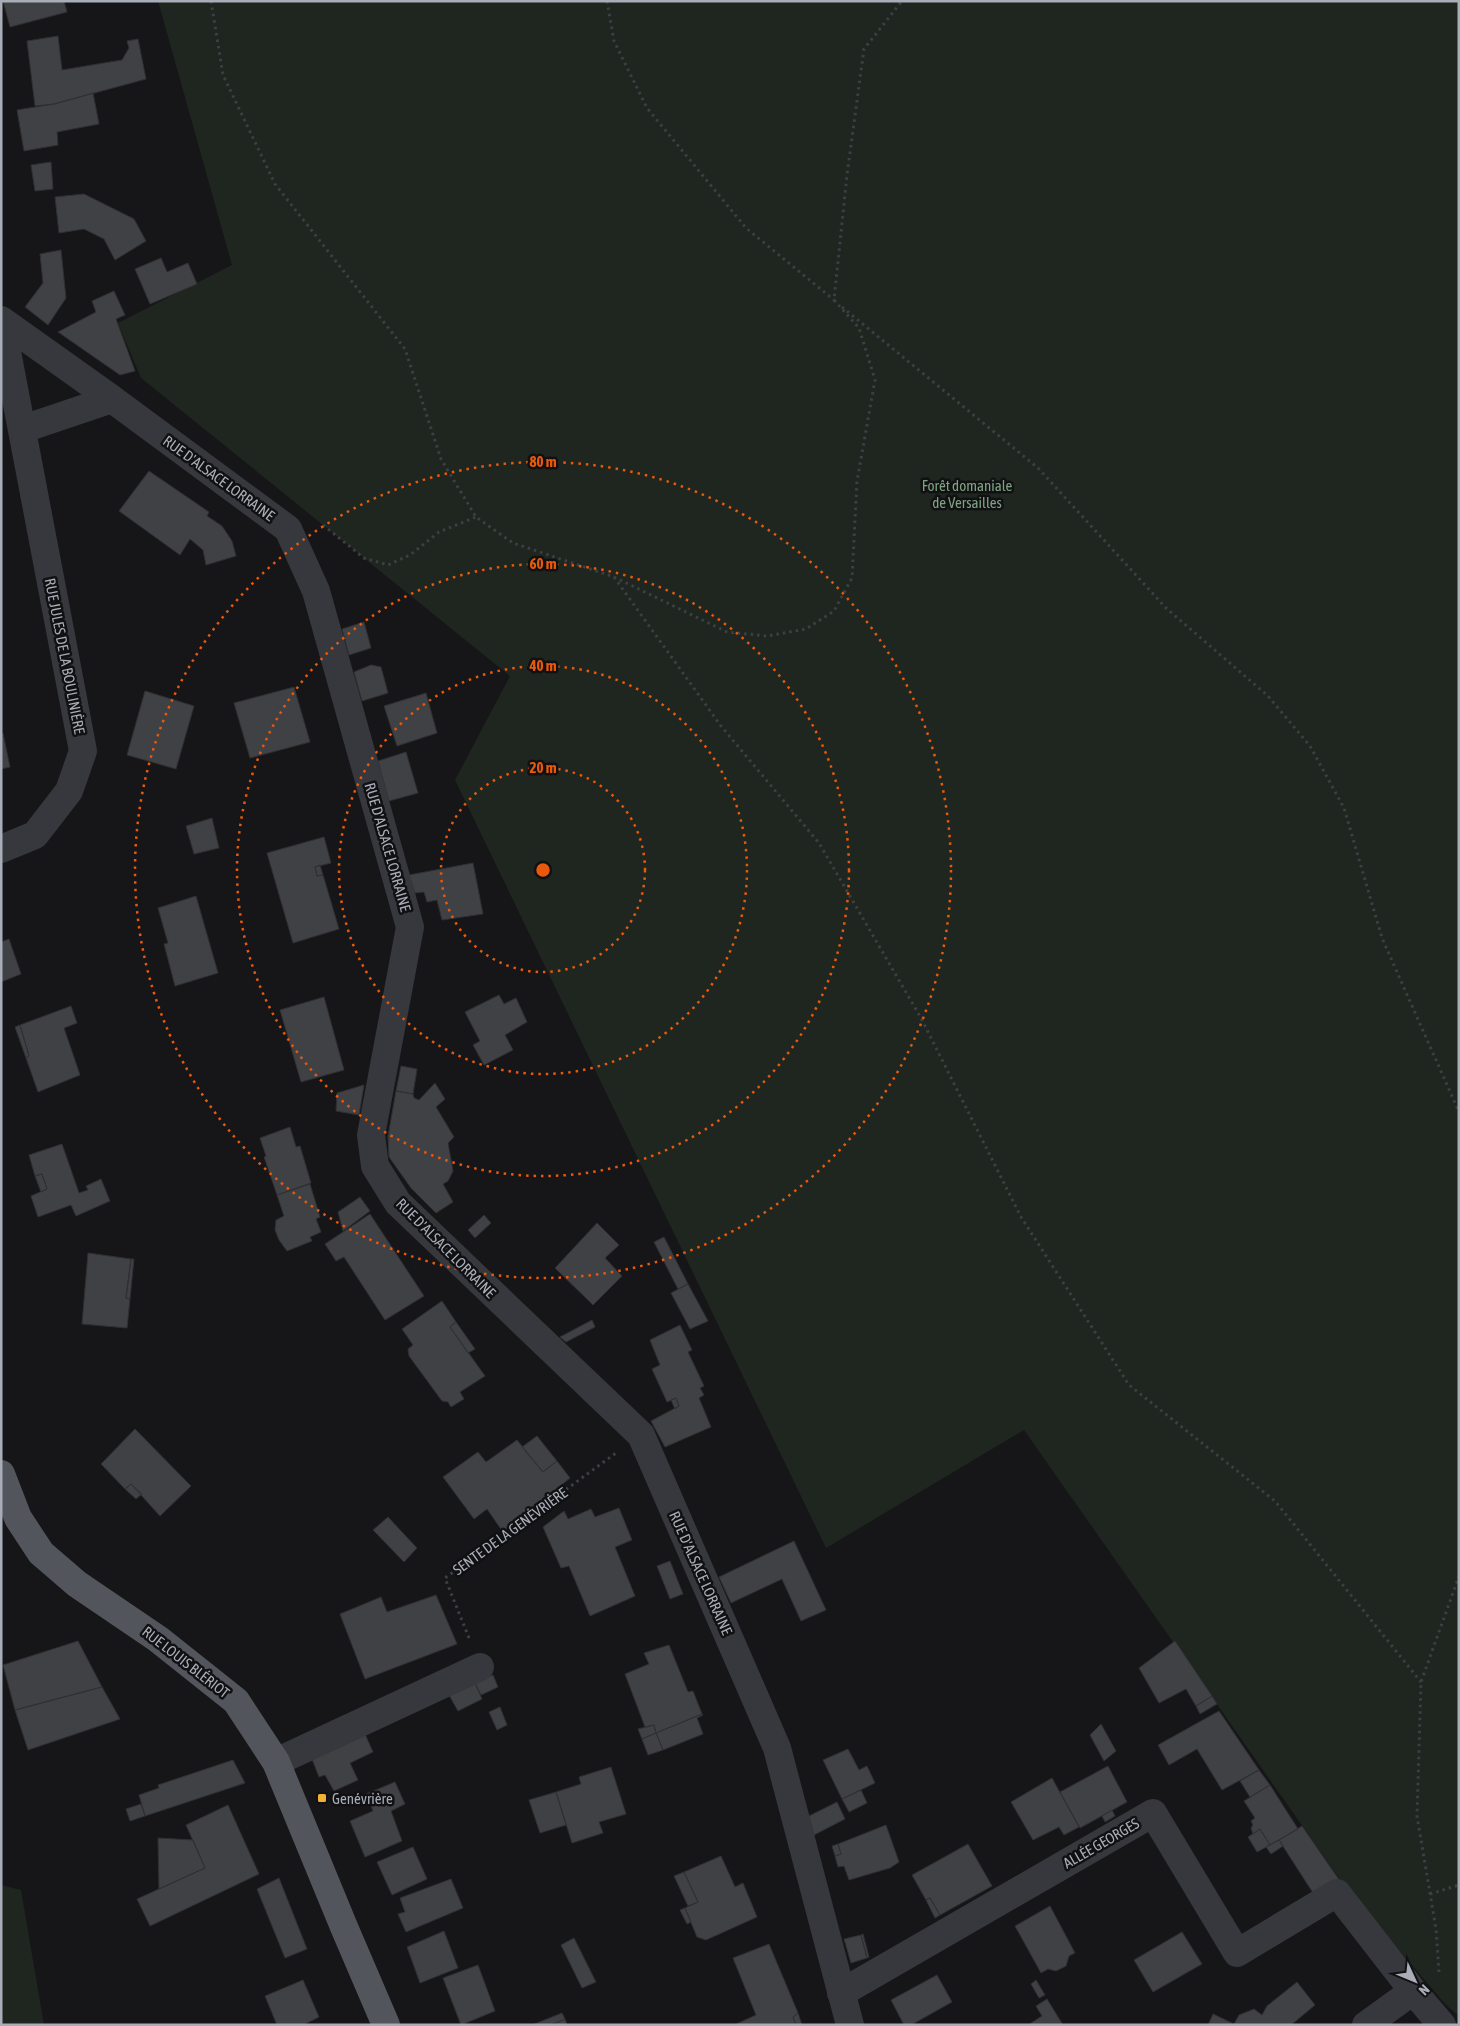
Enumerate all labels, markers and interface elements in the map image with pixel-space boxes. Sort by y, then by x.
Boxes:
street label: RUE D'ALSACE LORRAINE [160,432,278,524]
text: 80 m [530,453,557,470]
park label: Forêt domaniale de Versailles [922,477,1013,511]
text: 60 m [530,555,557,572]
street label: RUE JULES DE LA BOULINIÈRE [42,577,89,736]
text: 40 m [529,657,557,674]
text: 20 m [530,759,557,776]
street label: RUE D'ALSACE LORRAINE [361,781,415,914]
centre of rings [534,861,552,879]
street label: RUE D'ALSACE LORRAINE [393,1195,500,1302]
street label: SENTE DE LA GENÉVRIÈRE [450,1483,571,1578]
street label: RUE D'ALSACE LORRAINE [666,1509,736,1638]
street label: RUE LOUIS BLÉRIOT [139,1623,233,1702]
place label: Genévrière [332,1790,393,1807]
marker: Genévrière [316,1792,328,1804]
street label: ALLÉE GEORGES [1060,1814,1142,1872]
north arrow [1390,1956,1440,2006]
text: N [1416,1982,1433,1999]

